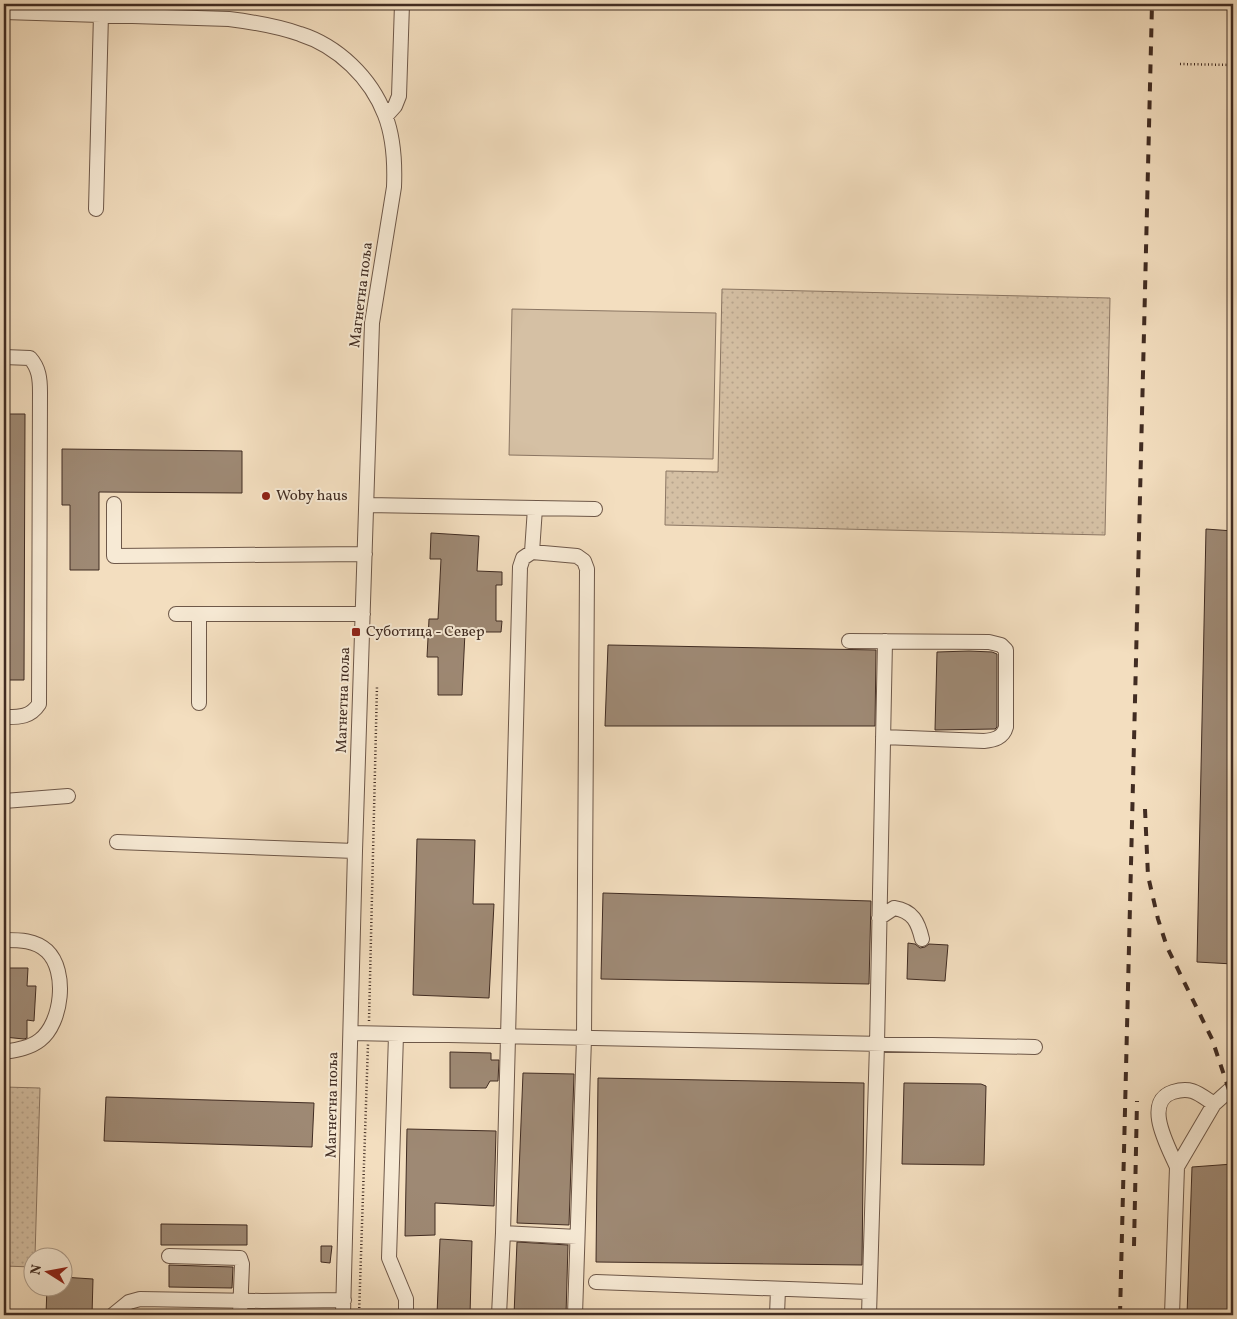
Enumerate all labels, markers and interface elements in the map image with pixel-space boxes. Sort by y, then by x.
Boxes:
street label: Магнетна поља [345,241,379,349]
place label: Woby haus [276,486,348,507]
marker: Woby haus [260,490,272,502]
place label: Суботица - Север [366,622,484,643]
marker: Суботица - Север [350,626,362,638]
street label: Магнетна поља [332,646,356,754]
street label: Магнетна поља [322,1052,344,1158]
north arrow [22,1246,72,1296]
text: N [26,1263,47,1277]

